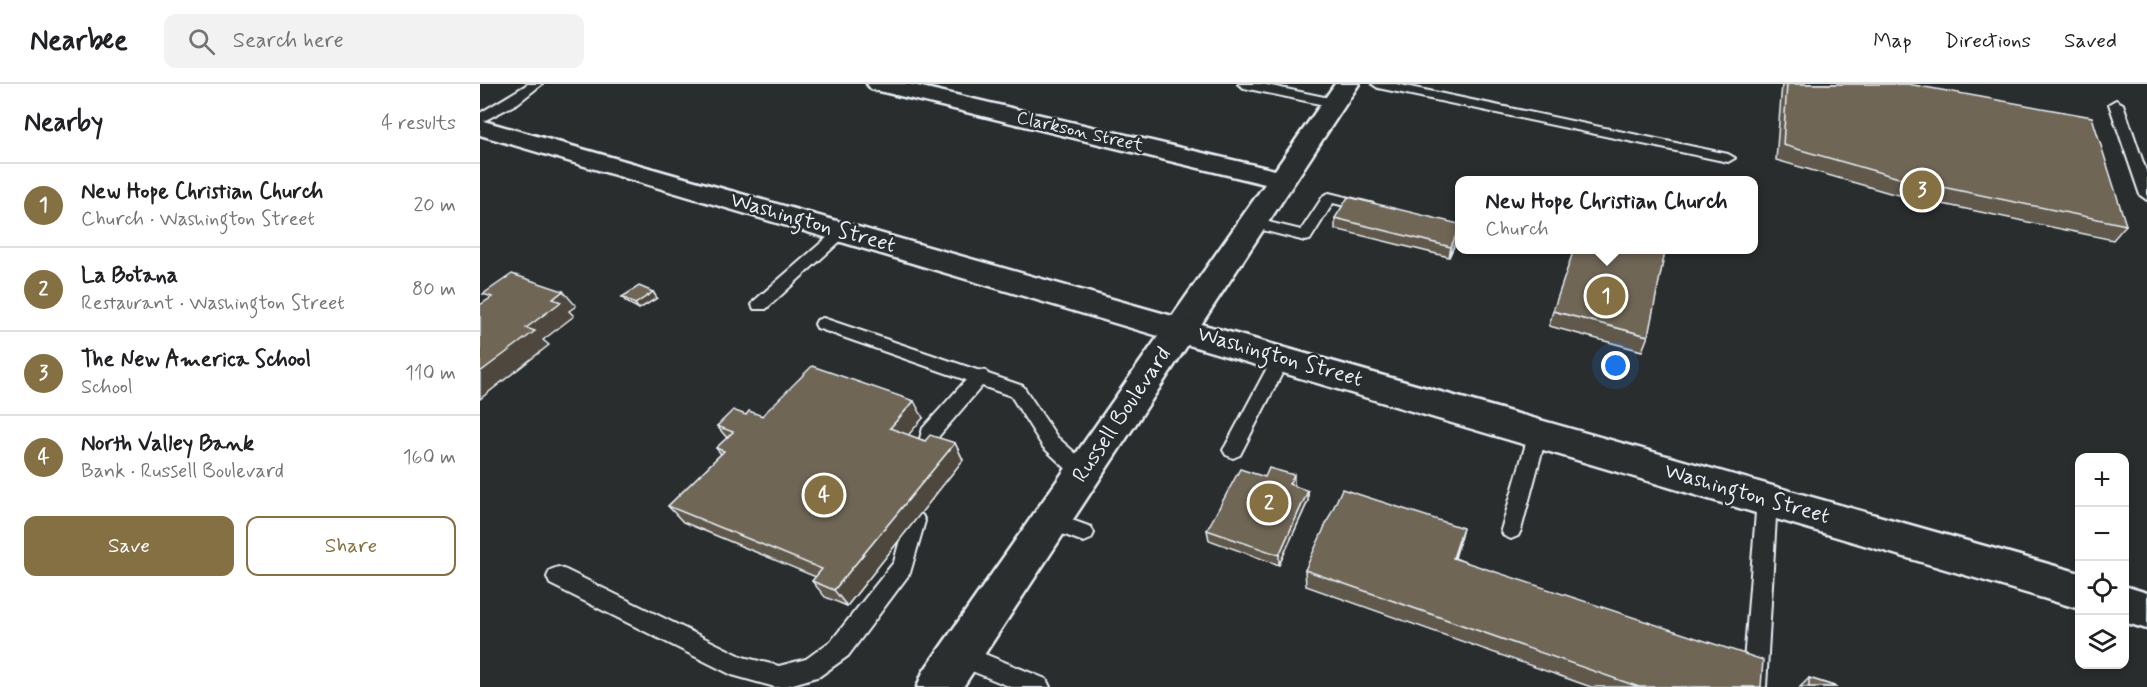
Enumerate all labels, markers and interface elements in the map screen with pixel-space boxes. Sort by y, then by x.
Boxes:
search box [164,14,584,68]
text: Nearbee [30,23,128,60]
icon: search [185,25,218,58]
text: Search here [233,27,344,55]
text: Map [1873,27,1912,55]
text: Directions [1945,27,2031,55]
text: Saved [2064,27,2117,55]
text: Nearby [24,106,103,140]
street label: Clarkson Street [1014,106,1146,158]
text: 4 results [381,110,456,137]
pin: 3 [1902,168,1942,212]
popup [1455,176,1758,254]
text: New Hope Christian Church [81,178,323,206]
street label: Washington Street [726,186,899,263]
text: New Hope Christian Church [1485,188,1728,216]
text: 1 [39,192,48,219]
text: 20 m [413,192,456,219]
text: Church · Washington Street [81,206,315,233]
text: Church [1485,216,1549,243]
text: La Botana [81,262,178,290]
pin: 1 [1586,274,1626,318]
text: 2 [39,276,48,303]
text: 80 m [412,276,456,303]
text: Restaurant · Washington Street [81,290,345,317]
street label: Washington Street [1193,320,1366,397]
street label: Russell Boulevard [1066,342,1178,488]
text: The New America School [81,346,311,374]
your location [1601,351,1630,380]
text: 3 [39,360,48,387]
text: 110 m [405,360,456,387]
text: School [81,374,133,401]
text: North Valley Bank [81,430,254,458]
text: 4 [38,444,49,471]
text: 160 m [403,444,456,471]
map controls [2075,453,2129,669]
button: + [2075,453,2129,507]
street label: Washington Street [1660,457,1833,534]
text: Bank · Russell Boulevard [81,458,284,485]
pin: 4 [804,472,844,518]
pin: 2 [1250,480,1288,526]
button: − [2075,507,2129,561]
button: Save [24,516,234,576]
button: Share [246,516,456,576]
button: locate [2075,561,2129,615]
button: layers [2075,615,2129,669]

